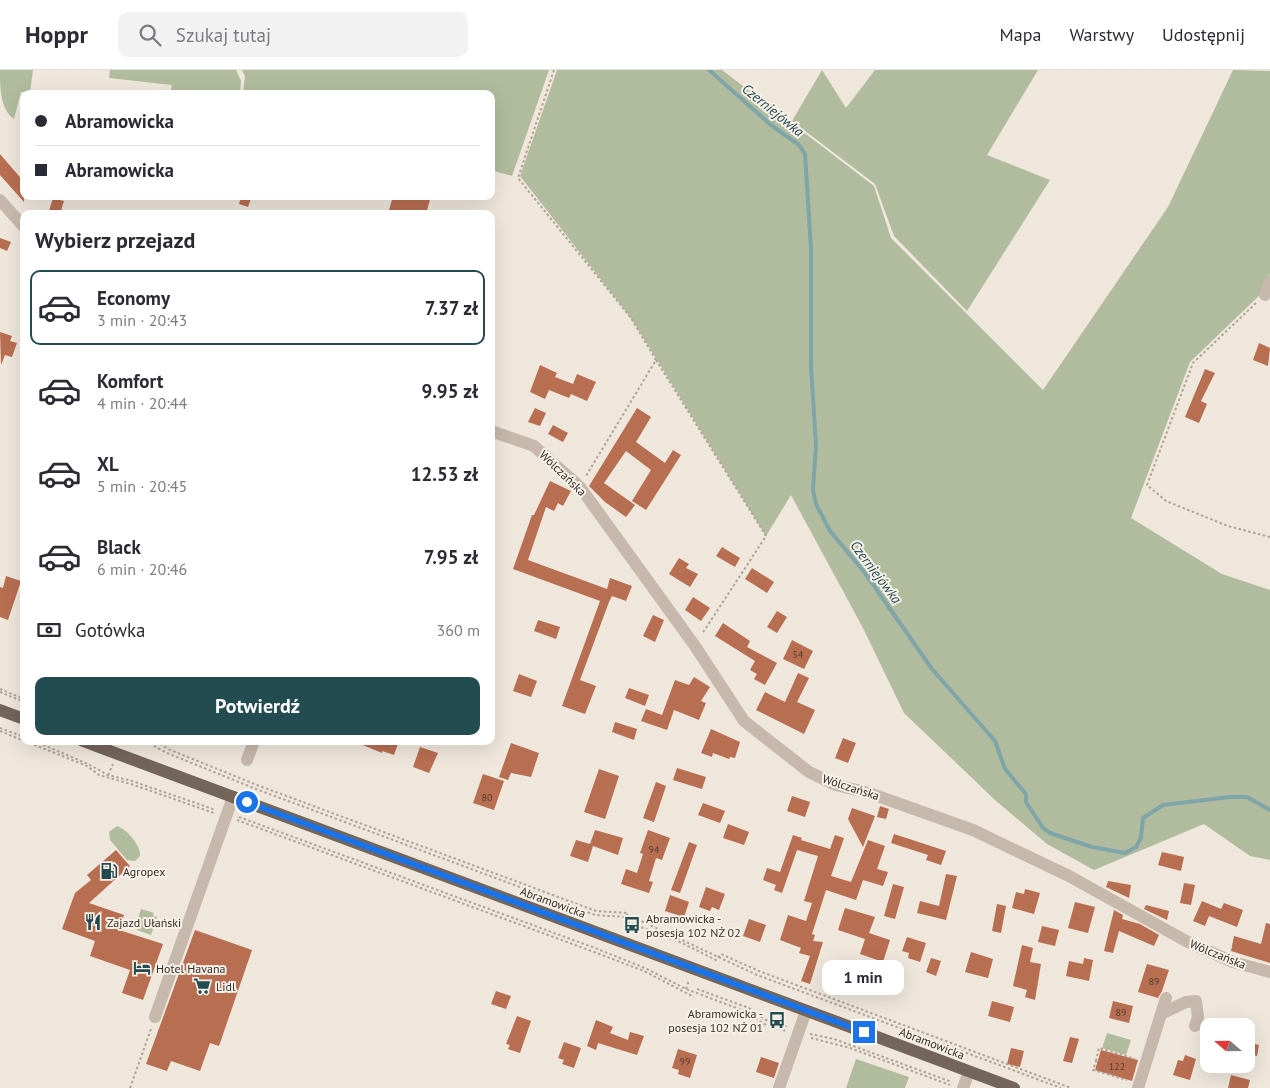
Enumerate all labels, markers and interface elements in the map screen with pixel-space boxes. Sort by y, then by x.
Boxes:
search box [118,12,468,57]
text: Hoppr [25,19,88,50]
icon: search [136,21,164,49]
text: Szukaj tutaj [176,23,271,47]
text: Mapa [1000,23,1041,46]
text: Warstwy [1069,23,1134,46]
text: Udostępnij [1162,23,1245,46]
water label: Czerniejówka [738,80,808,141]
text: Abramowicka [65,109,174,133]
text: Abramowicka [65,158,174,182]
text: Wybierz przejazd [35,226,195,254]
icon: car [37,285,82,330]
text: Economy [97,286,170,310]
text: 7.37 zł [425,296,478,320]
text: 3 min · 20:43 [97,310,187,330]
icon: car [37,368,82,413]
text: Komfort [97,369,163,393]
text: 9.95 zł [421,379,478,403]
text: 4 min · 20:44 [97,393,187,413]
street label: Wólczańska [536,447,590,499]
icon: car [37,451,82,496]
text: XL [97,452,119,476]
text: 12.53 zł [411,462,478,486]
text: 5 min · 20:45 [97,476,187,496]
icon: car [37,534,82,579]
text: Black [97,535,141,559]
water label: Czerniejówka [846,537,906,607]
text: 7.95 zł [424,545,478,569]
text: 6 min · 20:46 [97,559,187,579]
icon: cash [35,616,63,644]
text: Gotówka [75,618,146,642]
text: 360 m [437,620,480,640]
house number: 54 [793,648,804,661]
button: Potwierdź [35,677,480,735]
street label: Wólczańska [821,771,882,803]
route start [236,791,258,813]
house number: 80 [482,791,493,804]
house number: 94 [649,843,660,856]
fuel station icon: Agropex [99,861,119,881]
place label: Agropex [123,864,165,879]
street label: Abramowicka [518,883,588,921]
place label: Abramowicka - posesja 102 NŻ 02 [646,911,741,940]
restaurant icon: Zajazd Ułański [83,912,103,932]
place label: Zajazd Ułański [107,915,181,930]
bus stop icon: Abramowicka - posesja 102 NŻ 02 [622,915,642,935]
street label: Wólczańska [1188,936,1248,972]
hotel icon: Hotel Havana [132,958,152,978]
callout: 1 min [823,960,905,994]
place label: Hotel Havana [156,961,226,976]
text: 1 min [843,967,883,987]
house number: 89 [1149,975,1159,988]
supermarket icon: Lidl [192,976,212,996]
place label: Lidl [216,979,236,994]
place label: Abramowicka - posesja 102 NŻ 01 [668,1006,763,1035]
house number: 89 [1116,1006,1126,1019]
bus stop icon: Abramowicka - posesja 102 NŻ 01 [767,1010,787,1030]
north arrow [1200,1018,1255,1072]
map controls [1200,1018,1255,1073]
route end [853,1021,875,1043]
street label: Abramowicka [897,1024,967,1062]
house number: 99 [680,1055,690,1068]
house number: 122 [1109,1060,1125,1073]

